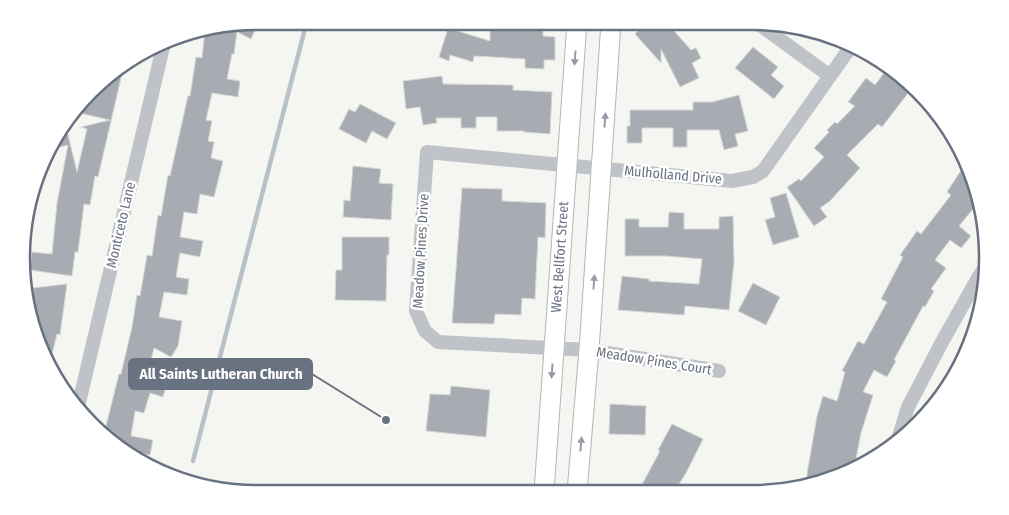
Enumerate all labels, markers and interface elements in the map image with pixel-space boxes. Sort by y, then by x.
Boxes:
one-way arrow [570,50,578,66]
one-way arrow [601,111,609,127]
street label: Mulholland Drive [624,162,722,188]
street label: Monticeto Lane [103,180,139,270]
street label: Meadow Pines Drive [410,193,433,309]
street label: West Bellfort Street [548,200,572,313]
one-way arrow [590,273,598,289]
street label: Meadow Pines Court [595,344,713,379]
callout: All Saints Lutheran Church [129,359,312,389]
one-way arrow [548,363,556,379]
text: All Saints Lutheran Church [138,365,303,383]
one-way arrow [578,435,586,451]

